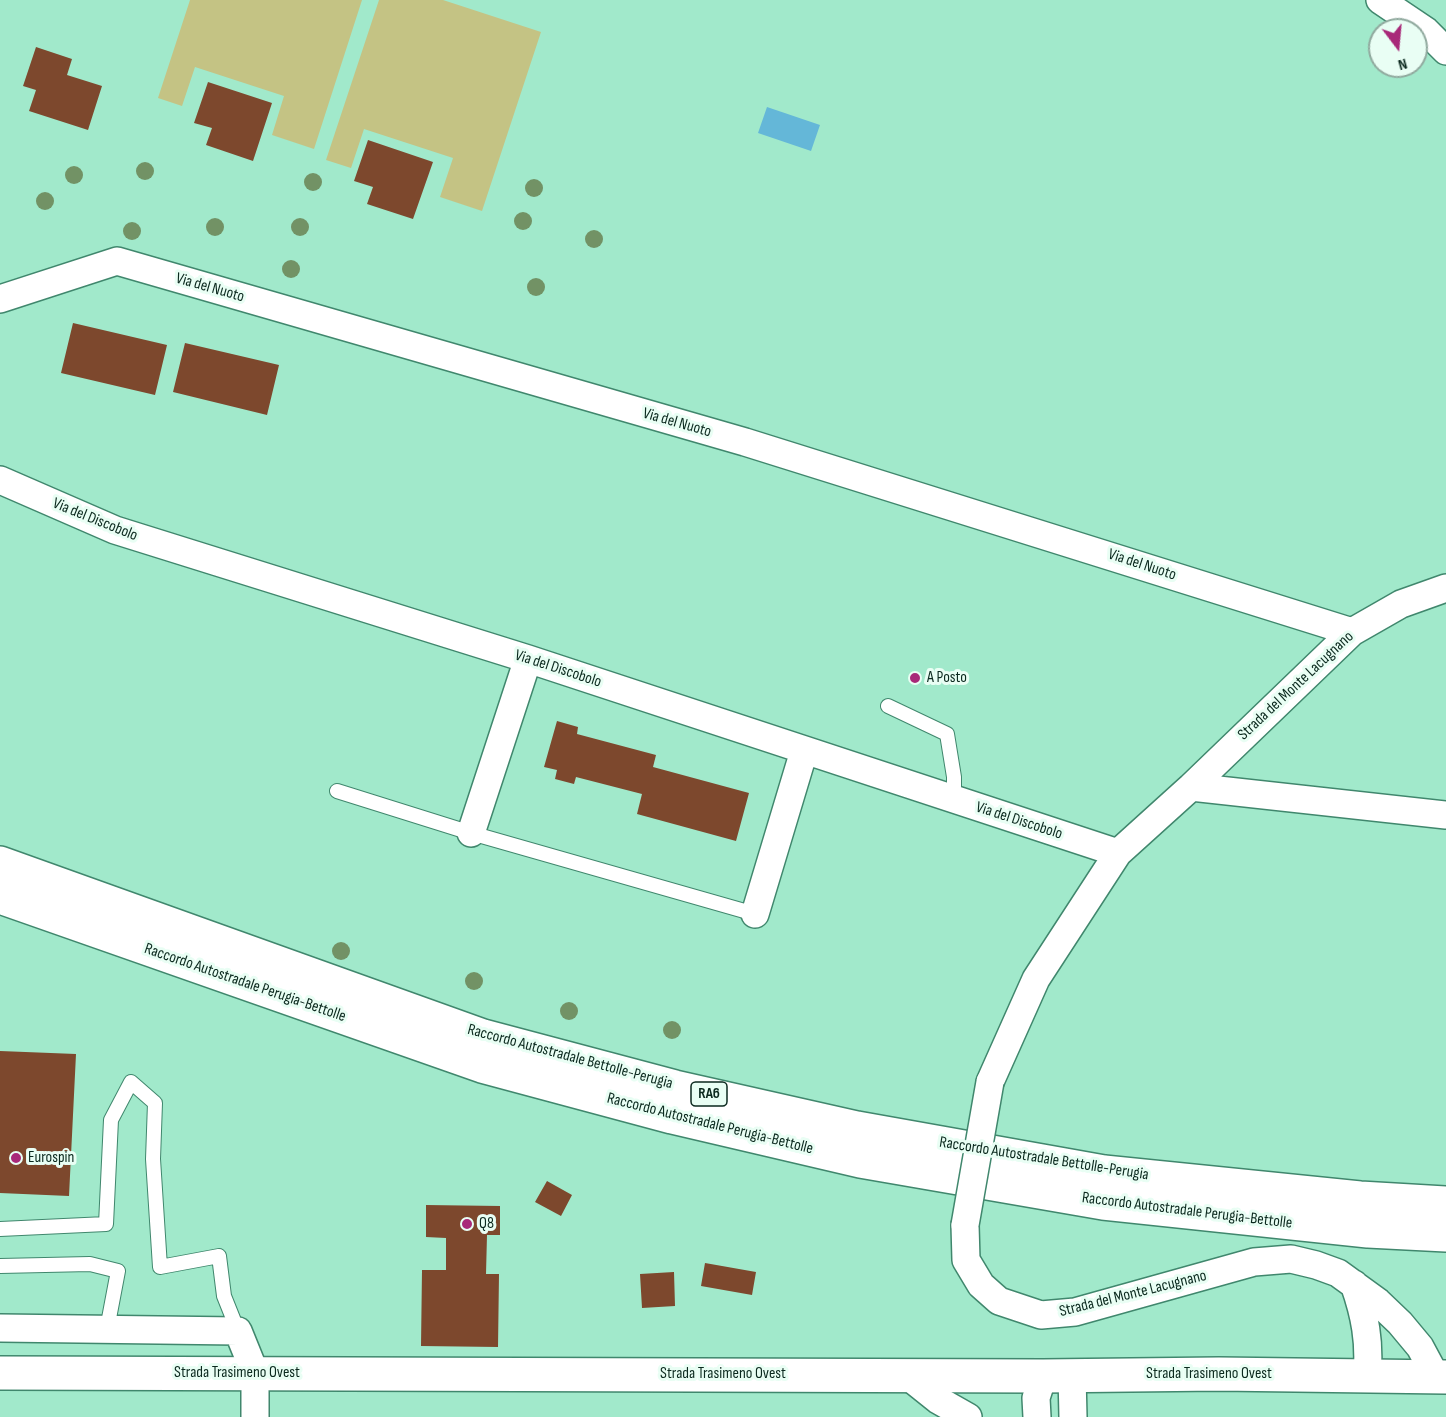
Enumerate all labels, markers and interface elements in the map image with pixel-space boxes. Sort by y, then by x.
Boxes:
north arrow [1368,18,1428,78]
text: N [1396,54,1409,74]
street label: Via del Nuoto [174,269,246,307]
street label: Via del Nuoto [641,404,713,442]
street label: Via del Discobolo [50,494,140,546]
street label: Via del Nuoto [1106,545,1178,585]
street label: Strada del Monte Lacugnano [1234,627,1358,745]
street label: Via del Discobolo [512,646,604,692]
place label: A Posto [927,668,967,688]
marker: A Posto [908,671,922,685]
street label: Via del Discobolo [973,798,1065,844]
street label: Raccordo Autostradale Perugia-Bettolle [142,939,348,1027]
street label: Raccordo Autostradale Bettolle-Perugia [465,1020,675,1094]
road number: RA6 [691,1082,727,1106]
street label: Raccordo Autostradale Perugia-Bettolle [605,1089,815,1159]
street label: Raccordo Autostradale Bettolle-Perugia [938,1133,1150,1185]
place label: Eurospin [28,1148,74,1168]
marker: Eurospin [9,1151,23,1165]
street label: Raccordo Autostradale Perugia-Bettolle [1081,1189,1293,1233]
place label: Q8 [479,1214,494,1234]
marker: Q8 [460,1217,474,1231]
street label: Strada del Monte Lacugnano [1057,1266,1209,1322]
street label: Strada Trasimeno Ovest [174,1363,300,1383]
street label: Strada Trasimeno Ovest [660,1364,786,1384]
street label: Strada Trasimeno Ovest [1146,1364,1272,1384]

